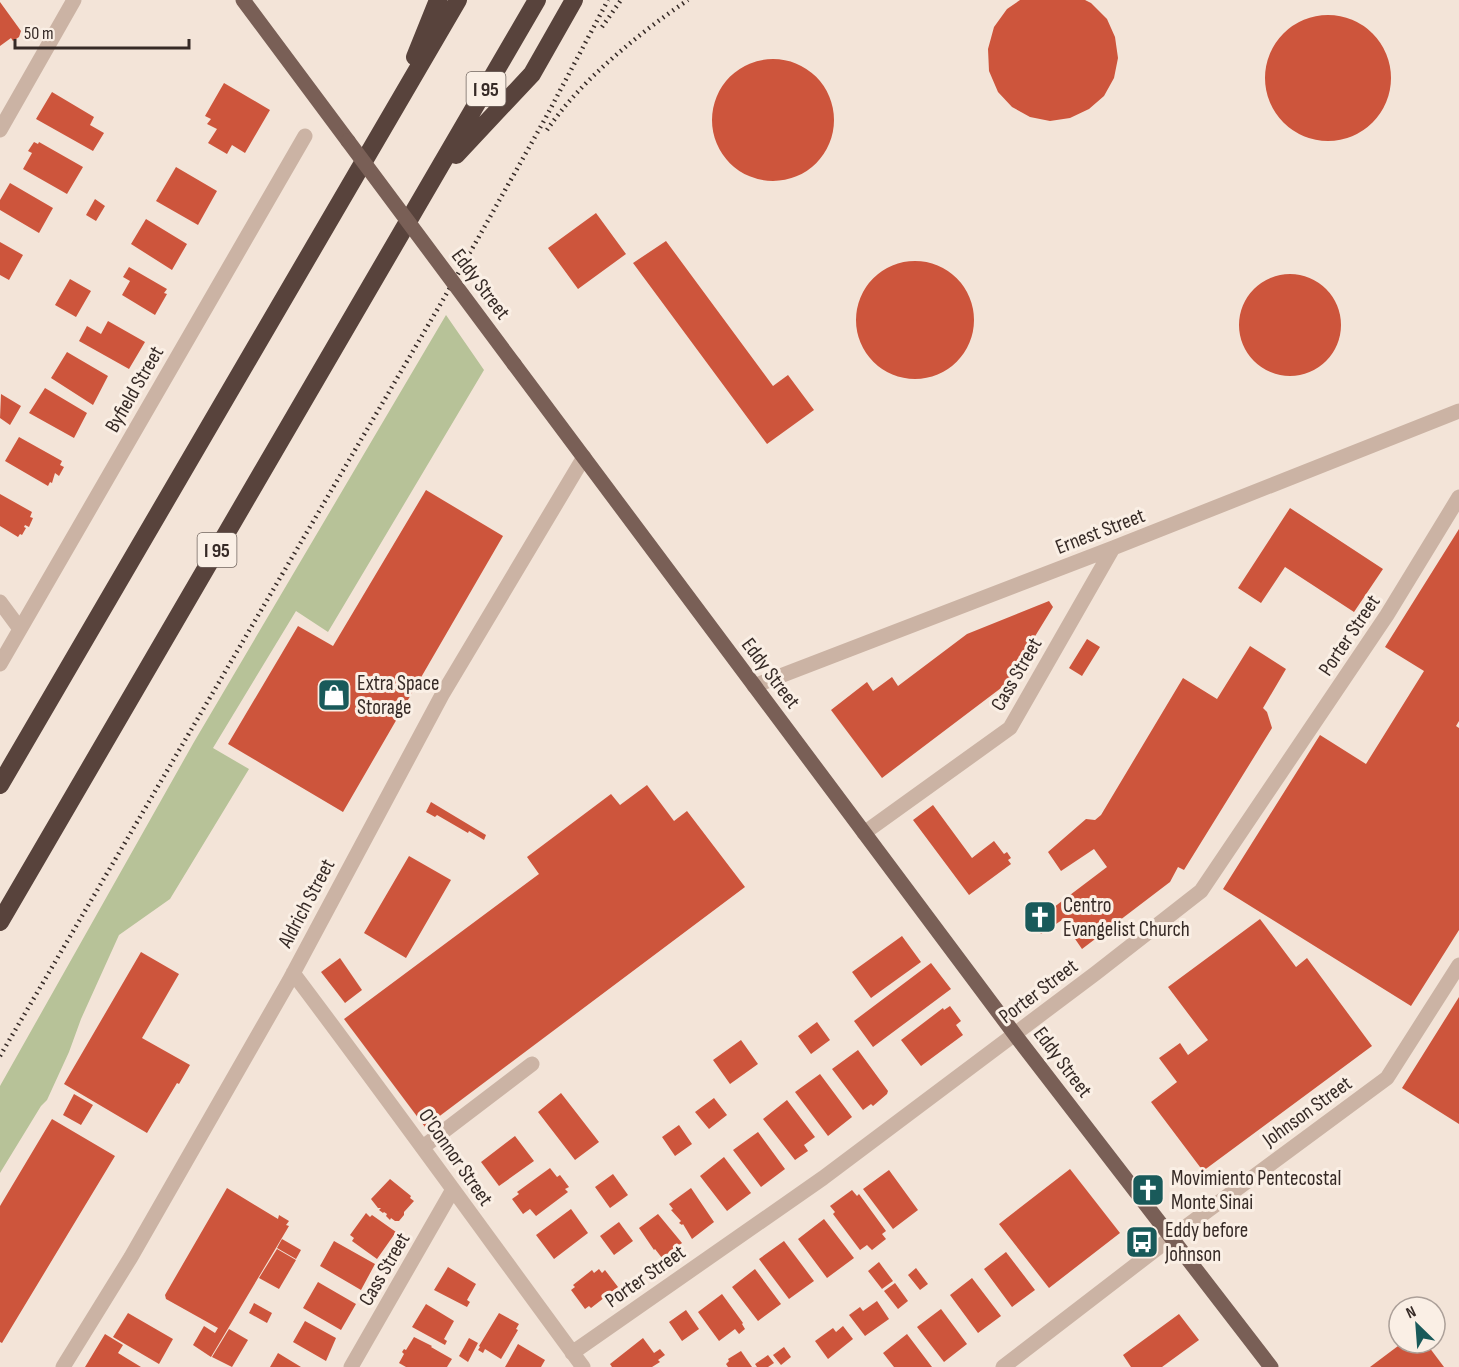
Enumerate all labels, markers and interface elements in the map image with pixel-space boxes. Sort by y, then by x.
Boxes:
scale bar [15,12,189,50]
text: 50 m [24,23,54,44]
road number: I 95 [466,72,506,106]
street label: Eddy Street [446,244,515,324]
street label: Byfield Street [100,342,169,437]
street label: Ernest Street [1052,503,1148,560]
road number: I 95 [198,533,236,567]
street label: Porter Street [1313,590,1386,680]
street label: Eddy Street [736,633,805,713]
street label: Cass Street [986,633,1047,715]
place label: Extra Space Storage [357,671,439,720]
shop icon: Extra Space Storage [316,677,352,713]
street label: Aldrich Street [272,855,340,953]
place label: Centro Evangelist Church [1063,893,1190,942]
church icon: Centro Evangelist Church [1022,899,1058,935]
street label: Porter Street [994,954,1083,1029]
street label: Eddy Street [1028,1022,1097,1102]
street label: Johnson Street [1257,1071,1357,1153]
street label: O'Connor Street [413,1104,498,1211]
place label: Movimiento Pentecostal Monte Sinai [1171,1166,1341,1215]
church icon: Movimiento Pentecostal Monte Sinai [1130,1172,1166,1208]
place label: Eddy before Johnson [1164,1218,1248,1267]
bus stop icon: Eddy before Johnson [1124,1224,1160,1260]
street label: Cass Street [354,1228,415,1310]
street label: Porter Street [600,1240,690,1313]
north arrow [1387,1295,1447,1355]
text: N [1403,1302,1419,1323]

